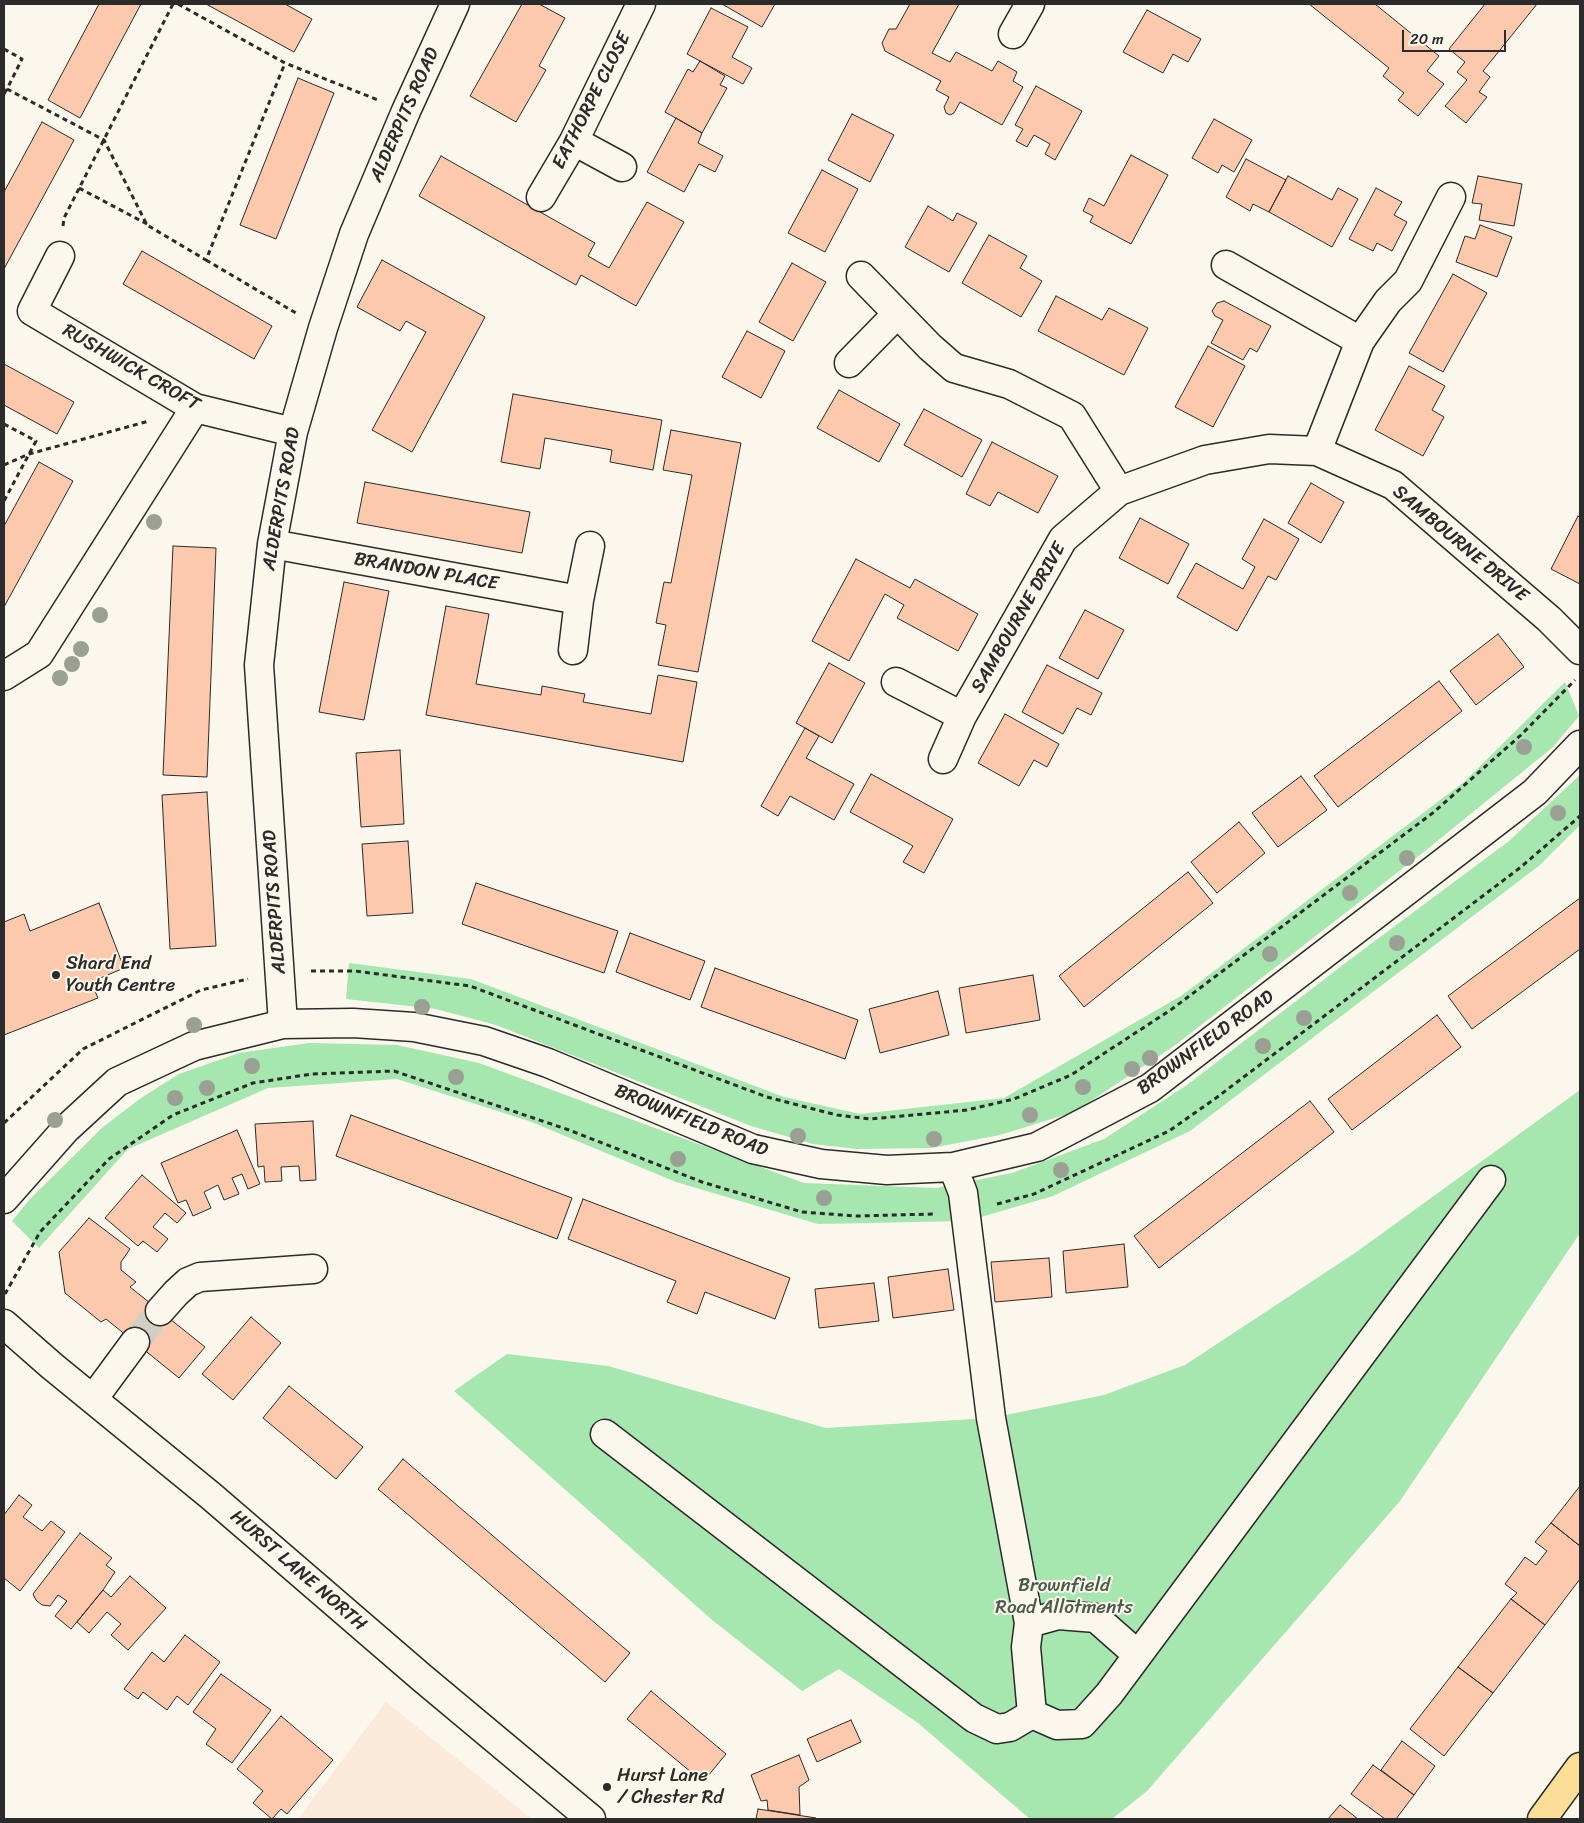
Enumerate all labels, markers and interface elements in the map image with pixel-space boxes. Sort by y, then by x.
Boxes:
scale bar [1404,20,1508,52]
text: 20 m [1410,26,1444,52]
street label: EATHORPE CLOSE [548,29,636,173]
street label: ALDERPITS ROAD [365,44,445,186]
street label: RUSHWICK CROFT [58,319,204,417]
street label: ALDERPITS ROAD [258,426,306,572]
street label: SAMBOURNE DRIVE [1388,481,1532,607]
street label: SAMBOURNE DRIVE [967,539,1071,697]
street label: BRANDON PLACE [352,548,500,596]
street label: ALDERPITS ROAD [259,829,291,975]
place label: Shard End Youth Centre [66,953,175,997]
marker: Shard End Youth Centre [50,969,62,981]
street label: BROWNFIELD ROAD [1133,986,1279,1100]
street label: BROWNFIELD ROAD [611,1080,771,1162]
street label: HURST LANE NORTH [225,1506,371,1636]
park label: Brownfield Road Allotments [995,1575,1133,1619]
place label: Hurst Lane / Chester Rd [617,1765,723,1809]
marker: Hurst Lane / Chester Rd [601,1781,613,1793]

